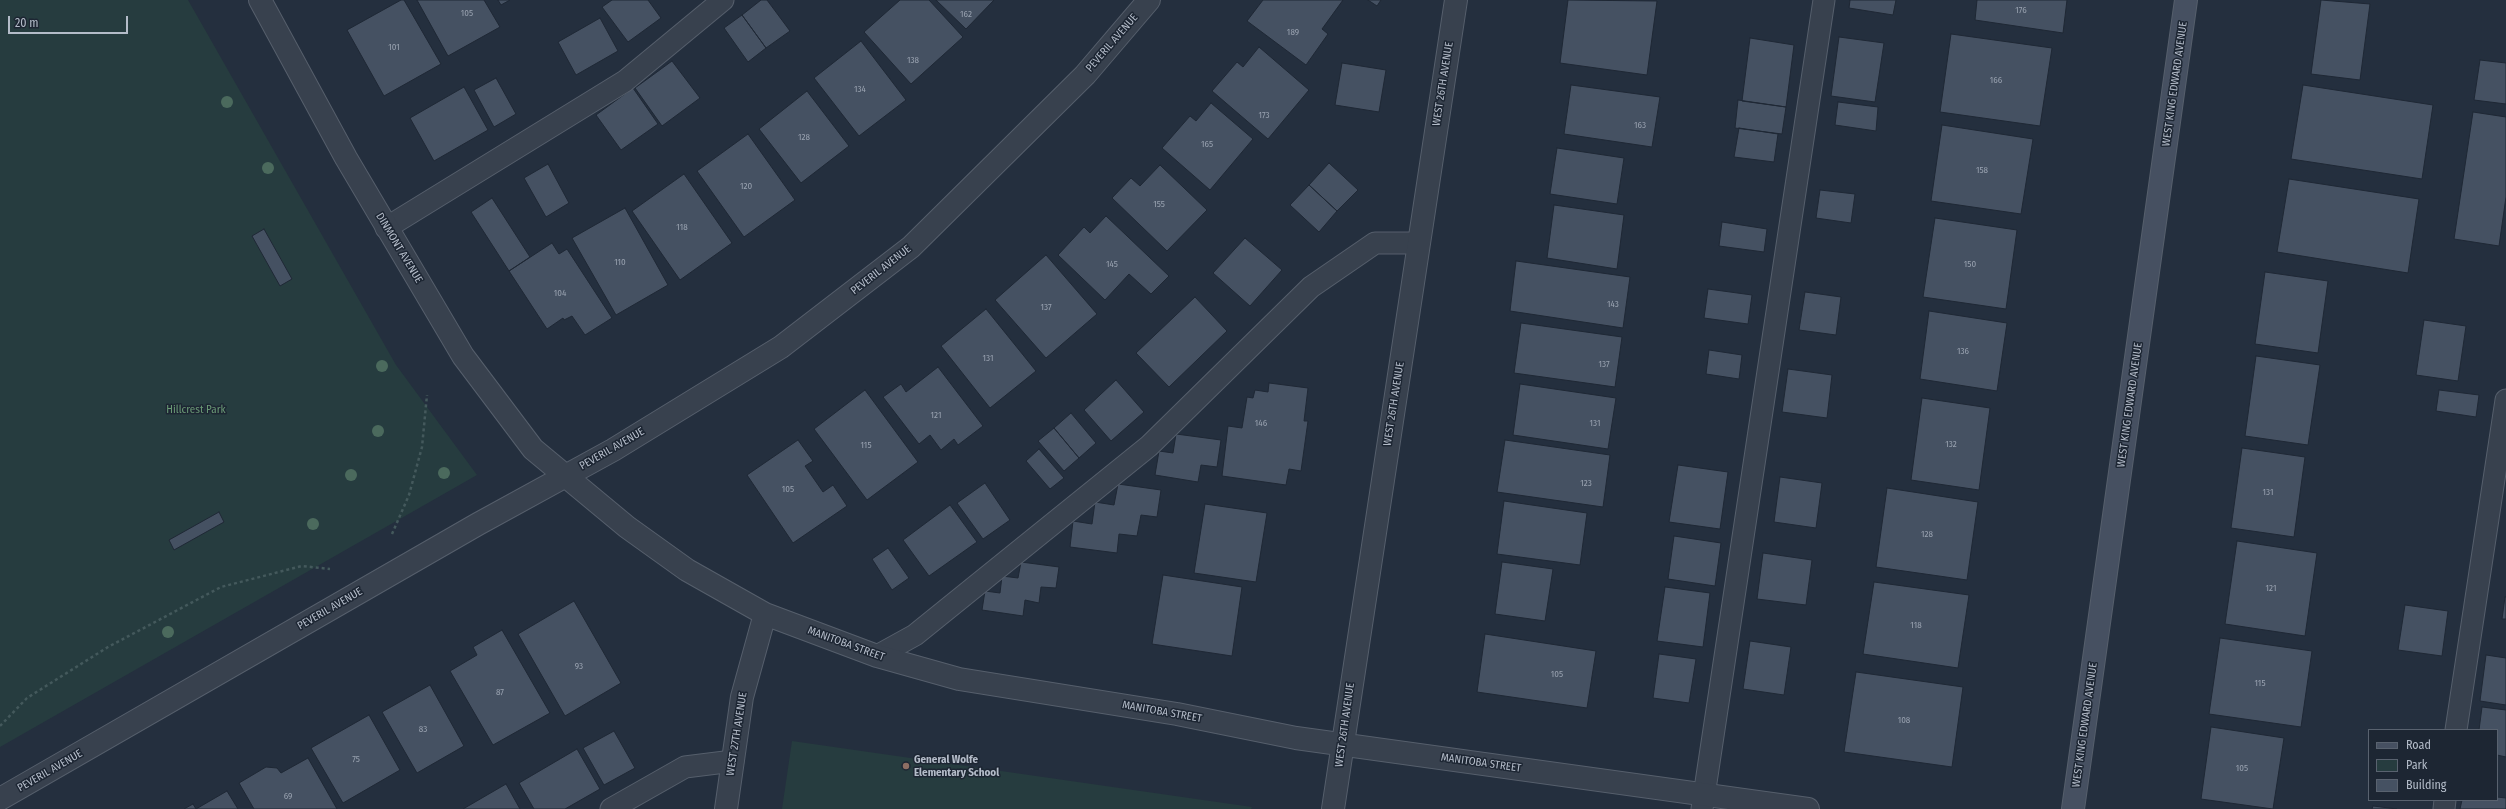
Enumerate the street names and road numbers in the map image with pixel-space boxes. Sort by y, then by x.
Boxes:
street label: PEVERIL AVENUE [1083,11,1141,75]
street label: WEST KING EDWARD AVENUE [2160,21,2190,147]
street label: WEST 26TH AVENUE [1430,41,1456,127]
street label: DINMONT AVENUE [373,210,425,286]
street label: PEVERIL AVENUE [848,242,914,298]
street label: WEST KING EDWARD AVENUE [2115,342,2145,468]
street label: WEST 26TH AVENUE [1381,361,1407,447]
street label: PEVERIL AVENUE [577,425,647,473]
street label: PEVERIL AVENUE [295,585,365,633]
street label: MANITOBA STREET [806,624,886,664]
street label: WEST KING EDWARD AVENUE [2070,662,2100,788]
street label: WEST 26TH AVENUE [1333,682,1357,768]
street label: WEST 27TH AVENUE [724,691,750,777]
street label: MANITOBA STREET [1121,698,1203,726]
street label: PEVERIL AVENUE [15,747,85,795]
street label: MANITOBA STREET [1440,751,1522,775]

